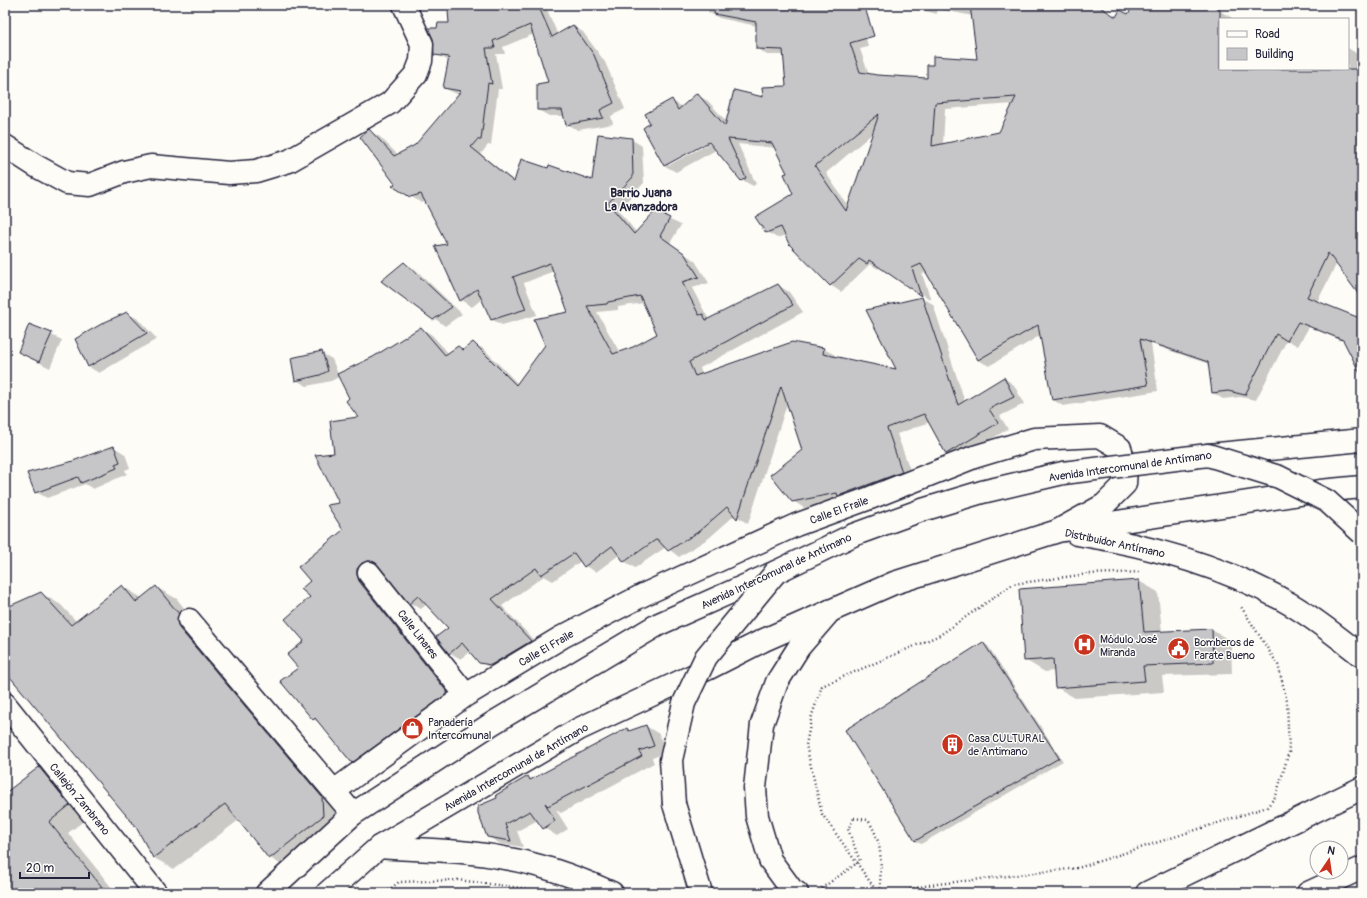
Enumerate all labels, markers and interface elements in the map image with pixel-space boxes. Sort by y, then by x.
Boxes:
legend [1219,18,1349,70]
text: Road [1255,27,1280,42]
text: Building [1255,47,1294,62]
district label: Barrio Juana La Avanzadora [604,186,678,215]
street label: Avenida Intercomunal de Antímano [1048,449,1213,484]
street label: Calle El Fraile [808,494,871,527]
street label: Distribuidor Antímano [1064,527,1166,560]
street label: Avenida Intercomunal de Antímano [699,531,854,612]
street label: Calle Linares [395,607,441,661]
street label: Calle El Fraile [516,627,577,669]
hospital icon: Módulo José Miranda [1071,632,1097,658]
place label: Módulo José Miranda [1100,633,1158,659]
public building icon: Bomberos de Parate Bueno [1166,635,1192,661]
place label: Bomberos de Parate Bueno [1194,636,1255,662]
shop icon: Panadería Intercomunal [399,715,425,741]
place label: Panadería Intercomunal [428,716,491,742]
street label: Avenida Intercomunal de Antímano [442,721,591,814]
building icon: Casa CULTURAL de Antimano [939,731,965,757]
place label: Casa CULTURAL de Antimano [968,732,1045,758]
street label: Callejón Zambrano [47,761,113,838]
north arrow [1309,840,1349,880]
text: N [1326,844,1337,858]
scale bar [20,854,89,880]
text: 20 m [26,861,55,876]

